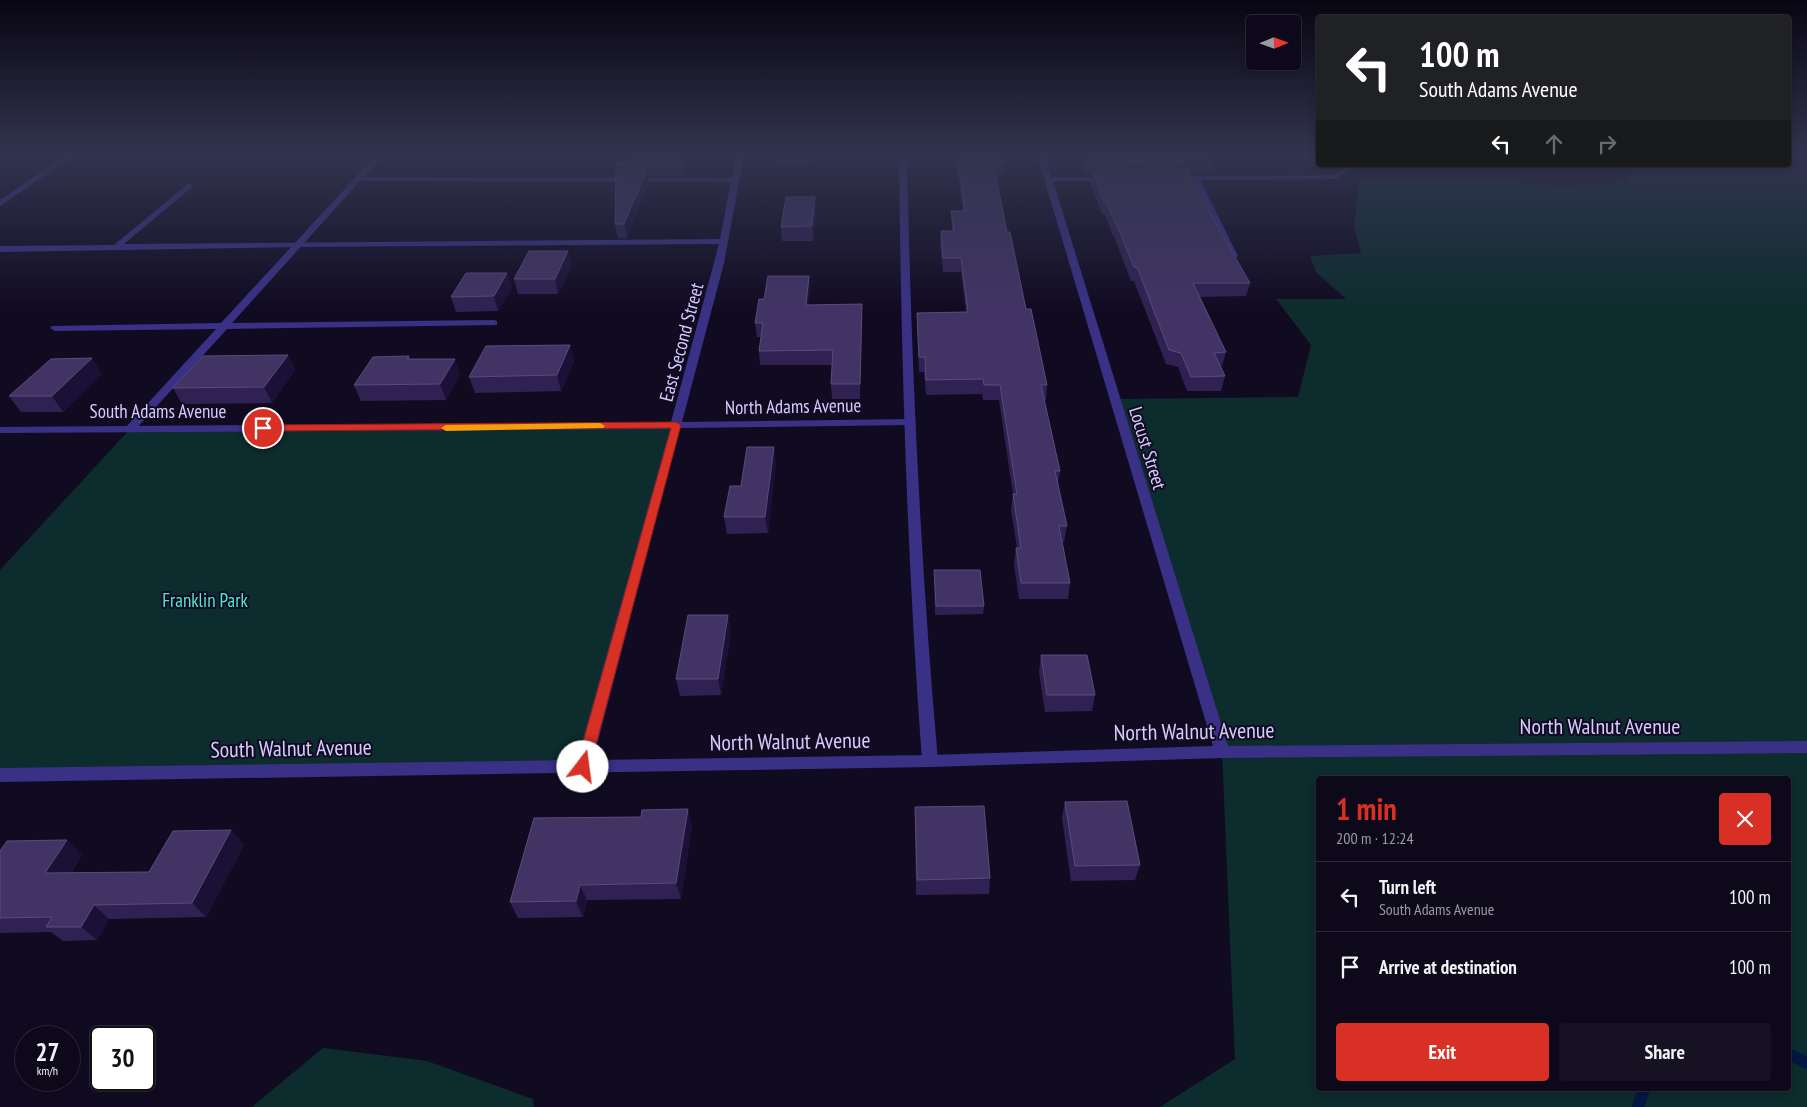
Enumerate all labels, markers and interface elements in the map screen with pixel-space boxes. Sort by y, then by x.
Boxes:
north arrow [1246,15,1301,70]
map controls [1246,15,1301,70]
text: 100 m [1419,31,1500,77]
icon: left [1336,35,1401,100]
text: South Adams Avenue [1419,75,1577,103]
icon: left [1487,130,1515,158]
icon: ahead [1540,130,1568,158]
icon: right [1593,130,1621,158]
street label: East Second Street [654,279,709,404]
street label: North Adams Avenue [725,393,862,419]
street label: South Adams Avenue [90,399,227,423]
street label: Locust Street [1124,404,1172,493]
pin [242,407,284,449]
icon: arrive [249,414,277,442]
park label: Franklin Park [162,588,248,612]
street label: North Walnut Avenue [1520,712,1680,740]
street label: North Walnut Avenue [1113,716,1275,746]
street label: North Walnut Avenue [709,726,871,756]
street label: South Walnut Avenue [210,733,372,763]
position arrow [556,740,608,792]
text: 1 min [1336,789,1397,828]
button: close [1719,793,1771,845]
text: 200 m · 12:24 [1336,828,1414,848]
text: Turn left [1379,875,1436,899]
icon: left [1336,883,1364,911]
text: 100 m [1729,885,1771,909]
text: South Adams Avenue [1379,899,1494,919]
icon: arrive [1336,953,1364,981]
text: Arrive at destination [1379,955,1517,979]
text: 100 m [1729,955,1771,979]
button: Exit [1336,1023,1549,1081]
button: Share [1559,1023,1771,1081]
speed limit sign: 30 [90,1026,155,1091]
text: 27 [36,1036,59,1068]
text: km/h [37,1063,58,1078]

